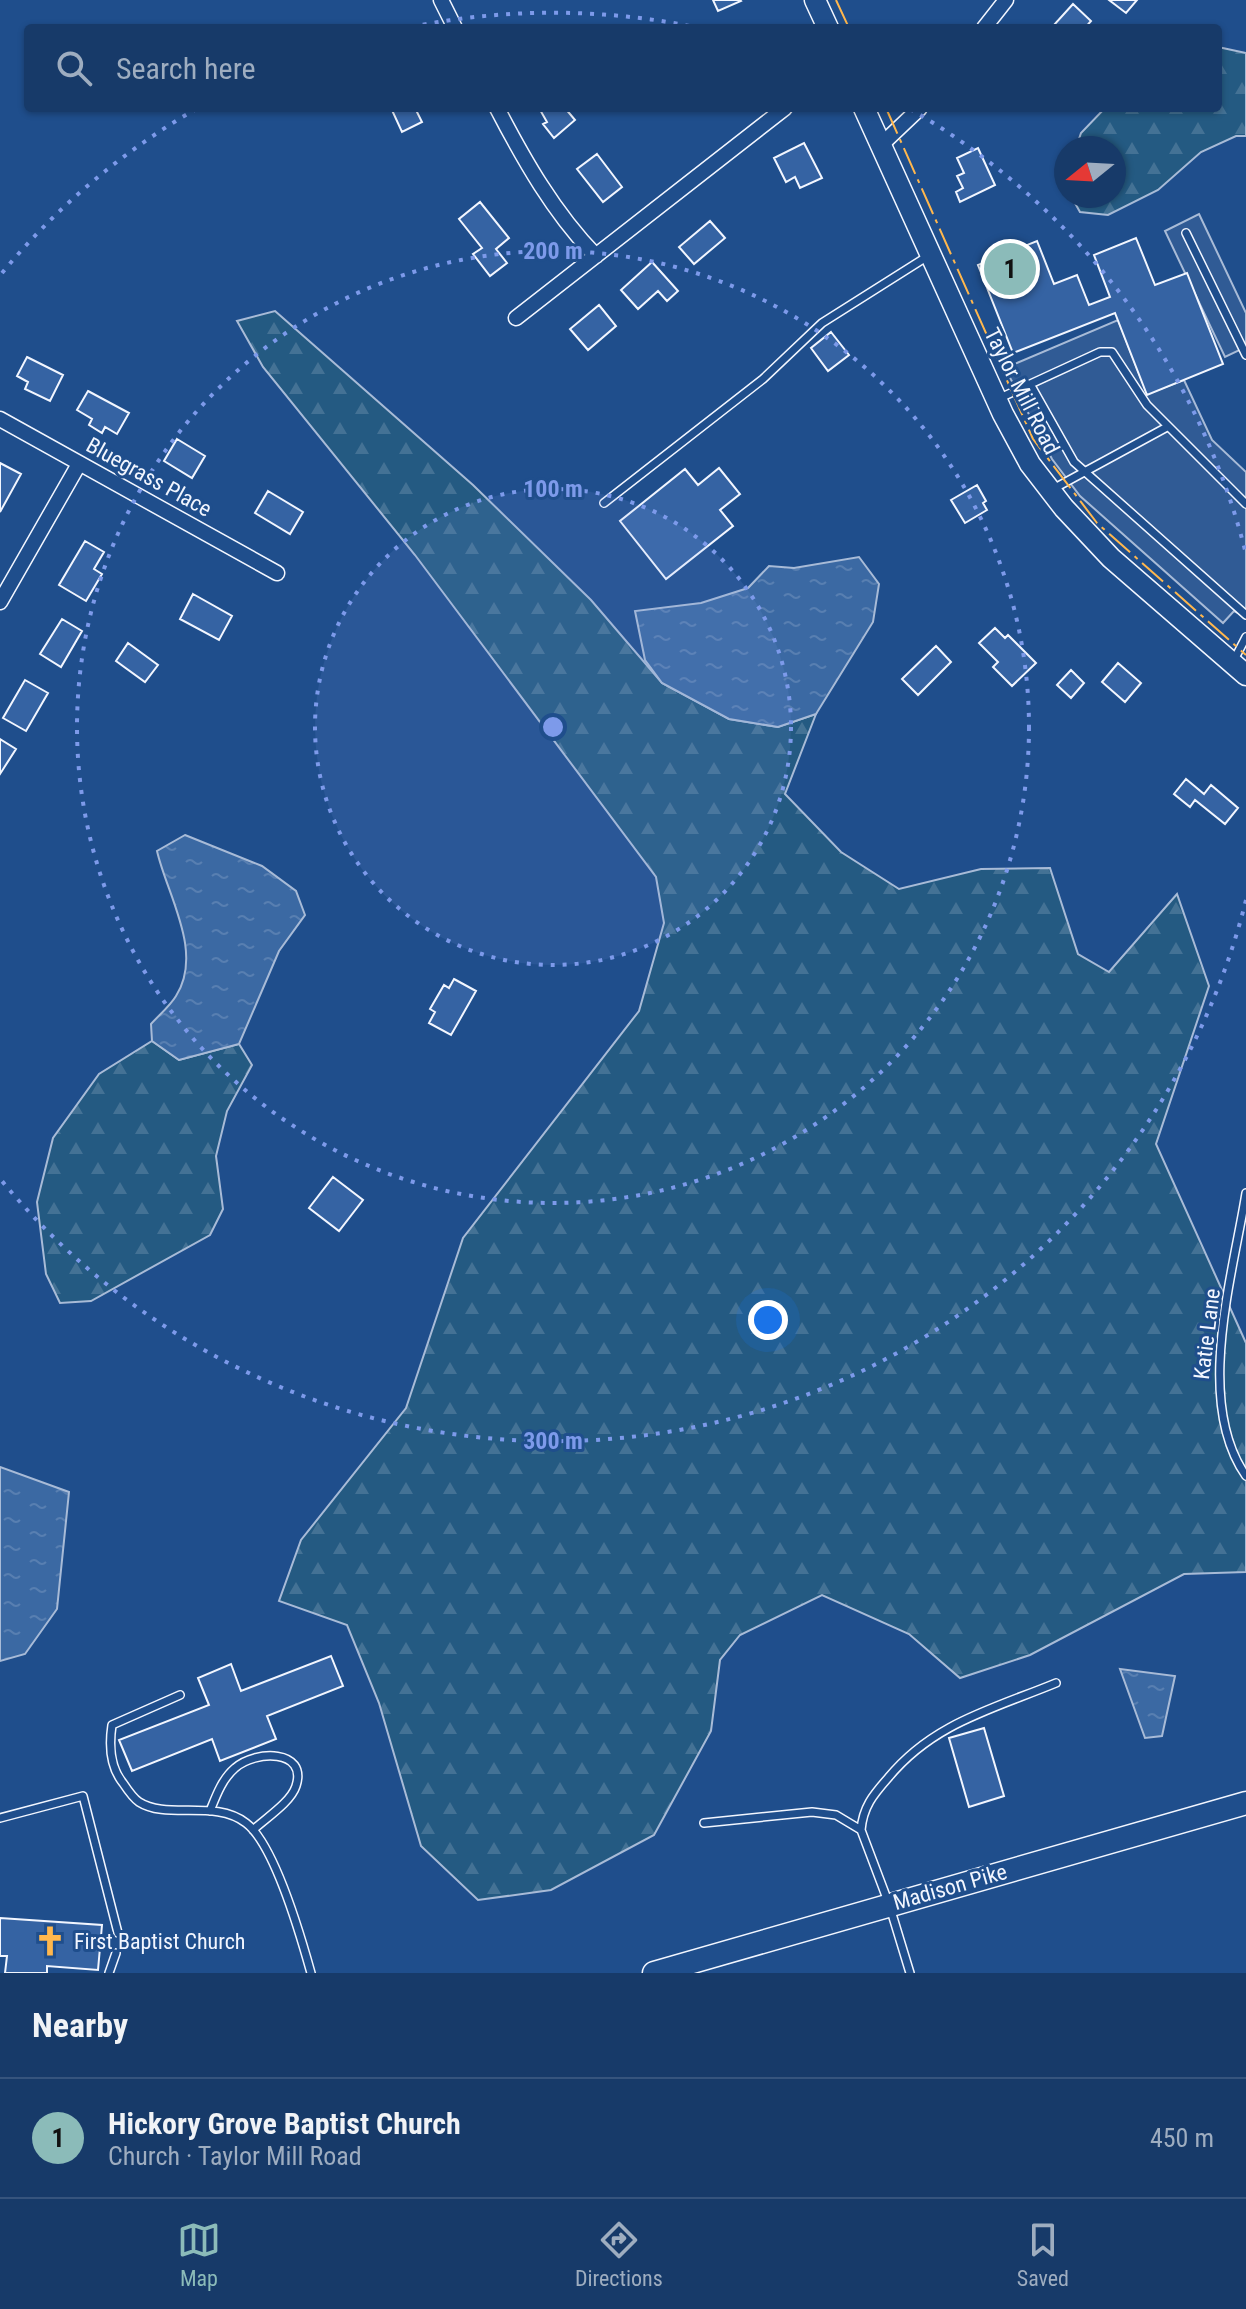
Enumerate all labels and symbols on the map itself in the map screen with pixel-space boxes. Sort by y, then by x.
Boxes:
north arrow [1054,136,1126,208]
text: 200 m [523,237,583,265]
pin: 1 [984,239,1036,299]
street label: Taylor Mill Road [979,324,1065,458]
street label: Bluegrass Place [82,432,216,522]
text: 100 m [523,475,583,503]
centre of rings [539,713,567,741]
street label: Katie Lane [1189,1287,1225,1381]
your location [748,1300,788,1340]
text: 300 m [523,1427,583,1455]
street label: Madison Pike [890,1859,1010,1915]
church icon: First Baptist Church [33,1924,67,1958]
place label: First Baptist Church [74,1929,246,1954]

